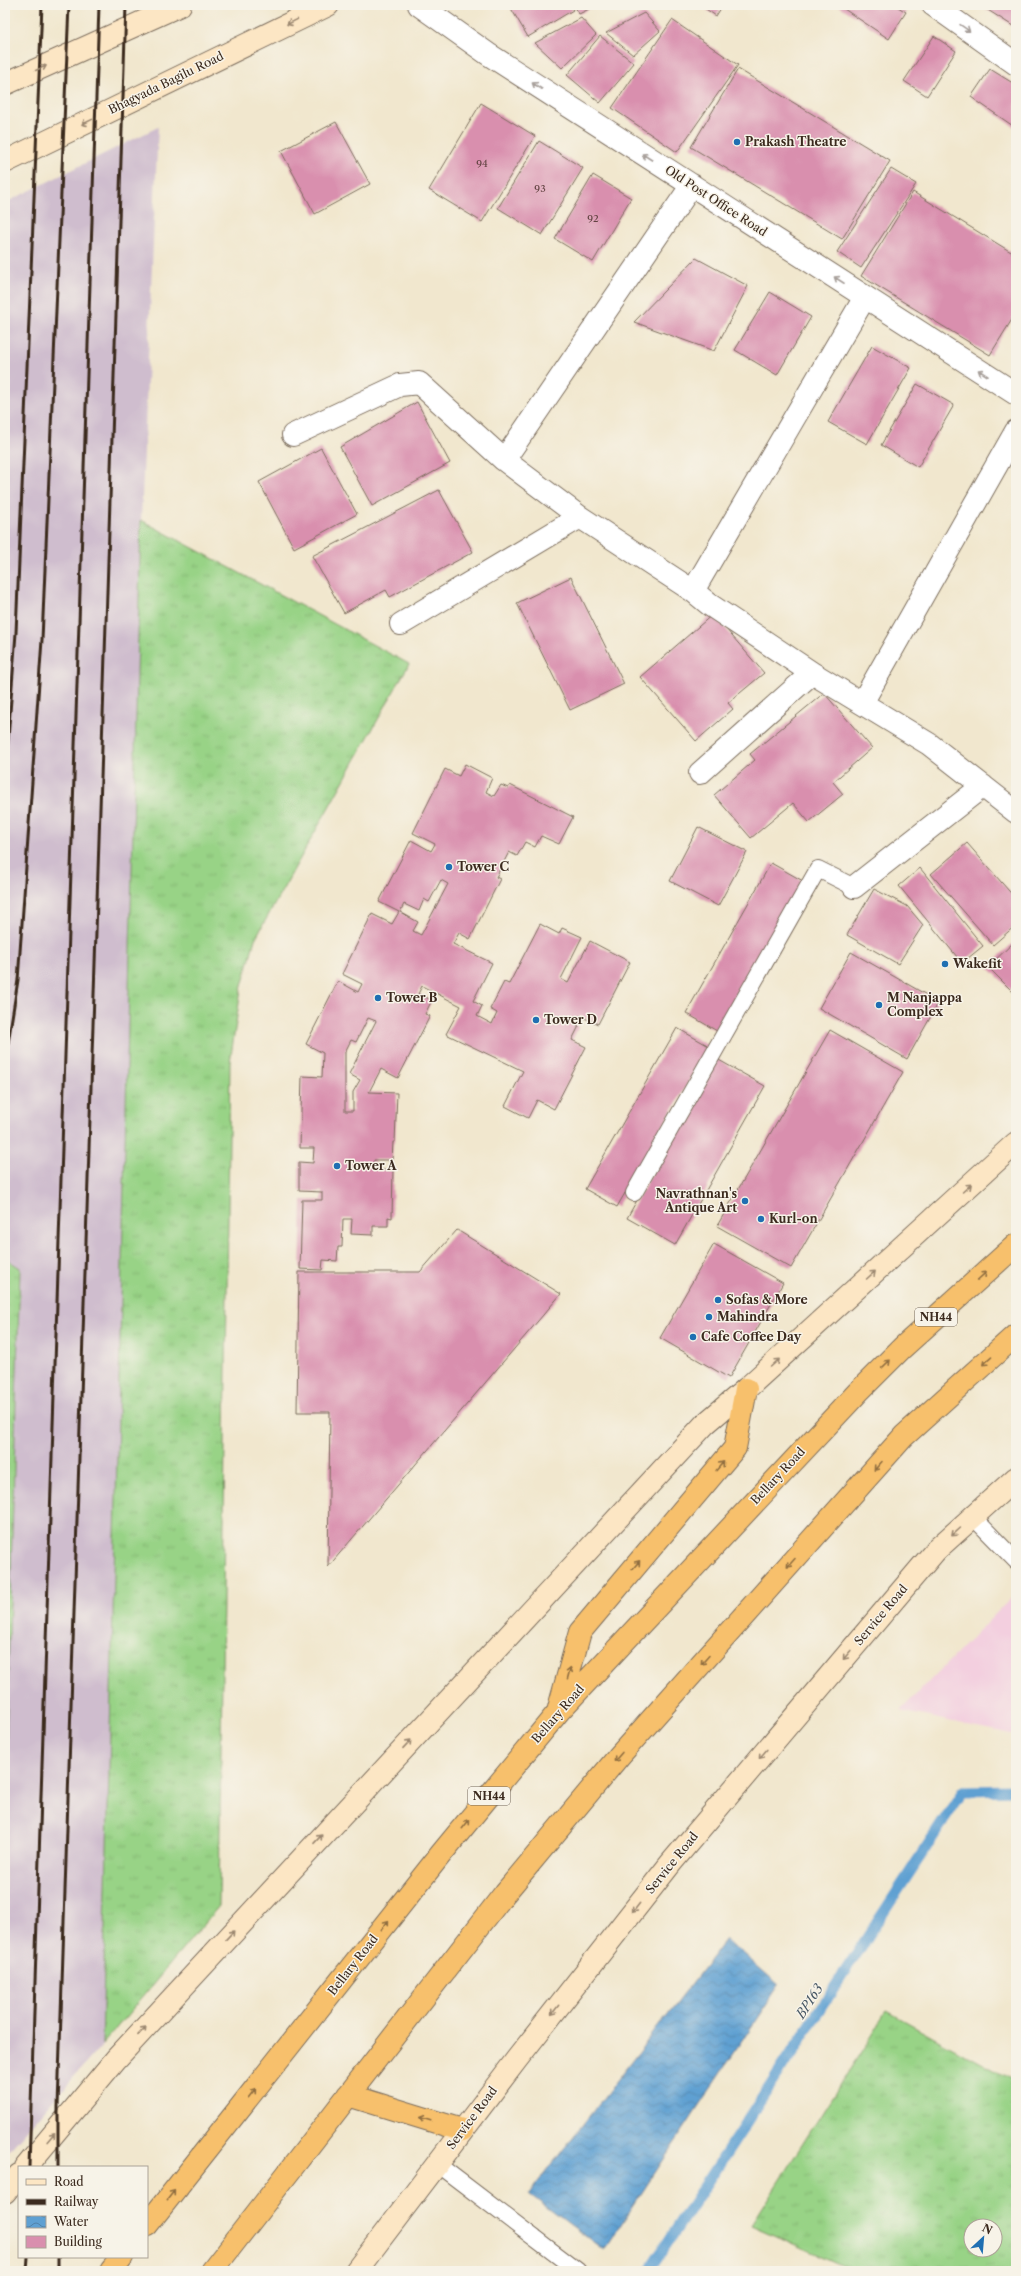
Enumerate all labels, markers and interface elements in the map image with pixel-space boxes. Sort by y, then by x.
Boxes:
one-way arrow [287,19,299,26]
one-way arrow [959,24,970,32]
street label: Bhagyada Bagilu Road [106,48,226,117]
one-way arrow [34,64,46,71]
one-way arrow [532,82,543,90]
one-way arrow [82,119,94,126]
place label: Prakash Theatre [745,134,846,149]
marker: Prakash Theatre [732,137,742,147]
one-way arrow [641,152,653,160]
house number: 94 [476,157,488,170]
street label: Old Post Office Road [662,162,771,240]
house number: 93 [534,182,546,195]
house number: 92 [587,212,599,225]
one-way arrow [833,276,844,284]
one-way arrow [978,369,989,377]
place label: Tower C [457,859,509,874]
marker: Tower C [444,862,454,872]
place label: Wakefit [952,956,1002,971]
marker: Wakefit [940,959,950,969]
place label: Tower B [386,990,438,1005]
place label: M Nanjappa Complex [887,990,963,1019]
marker: Tower B [373,993,383,1003]
marker: M Nanjappa Complex [874,1000,884,1010]
place label: Tower D [544,1012,597,1027]
marker: Tower D [531,1015,541,1025]
place label: Tower A [345,1158,397,1173]
marker: Tower A [332,1161,342,1171]
one-way arrow [962,1183,973,1192]
place label: Navrathnan's Antique Art [656,1186,737,1215]
marker: Navrathnan's Antique Art [740,1196,750,1206]
place label: Kurl-on [769,1211,818,1226]
marker: Kurl-on [756,1214,766,1224]
one-way arrow [866,1270,876,1280]
one-way arrow [977,1271,987,1280]
place label: Sofas & More [726,1292,808,1307]
marker: Sofas & More [713,1295,723,1305]
road number: NH44 [915,1308,957,1326]
place label: Mahindra [717,1309,779,1324]
marker: Mahindra [704,1312,714,1322]
place label: Cafe Coffee Day [701,1329,802,1344]
marker: Cafe Coffee Day [688,1332,698,1342]
one-way arrow [982,1356,992,1365]
one-way arrow [770,1358,780,1367]
one-way arrow [881,1359,891,1369]
street label: Bellary Road [747,1443,808,1507]
one-way arrow [874,1460,883,1470]
one-way arrow [715,1461,724,1471]
one-way arrow [951,1527,961,1537]
one-way arrow [787,1557,796,1568]
one-way arrow [632,1560,641,1571]
street label: Service Road [851,1581,911,1648]
one-way arrow [843,1649,852,1660]
one-way arrow [700,1654,709,1665]
one-way arrow [566,1667,573,1680]
street label: Bellary Road [528,1681,588,1746]
one-way arrow [402,1740,411,1750]
one-way arrow [759,1749,768,1759]
one-way arrow [614,1751,623,1762]
road number: NH44 [468,1787,510,1805]
one-way arrow [462,1818,471,1829]
street label: Service Road [642,1828,701,1897]
one-way arrow [314,1834,323,1845]
one-way arrow [631,1902,640,1913]
one-way arrow [380,1919,389,1930]
one-way arrow [225,1930,235,1940]
street label: Bellary Road [324,1931,381,1998]
water label: BP163 [791,1980,826,2022]
one-way arrow [551,2005,560,2016]
one-way arrow [137,2026,146,2036]
street label: Service Road [443,2083,501,2152]
one-way arrow [248,2087,256,2098]
one-way arrow [419,2115,432,2122]
one-way arrow [46,2132,55,2142]
legend [18,2166,148,2258]
text: Road [54,2174,84,2189]
one-way arrow [167,2189,175,2200]
text: Railway [54,2194,99,2209]
text: Water [53,2214,88,2229]
north arrow [963,2218,1003,2258]
text: N [980,2221,995,2238]
text: Building [54,2234,102,2249]

